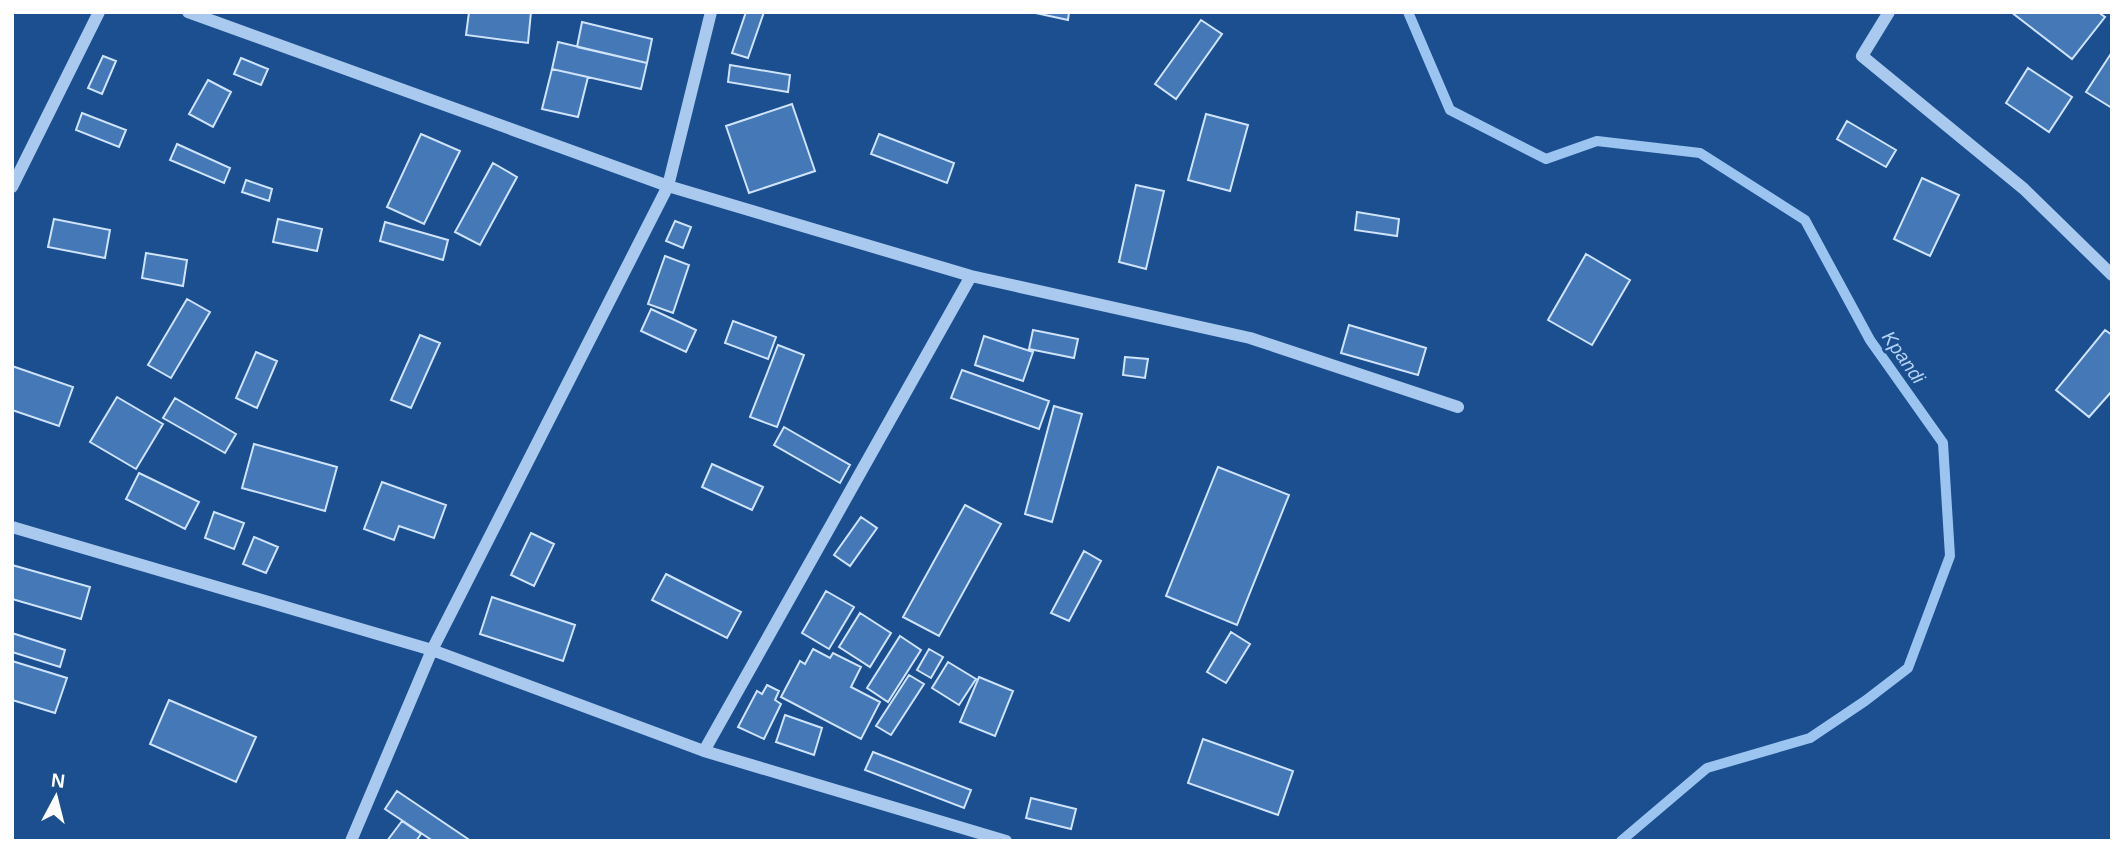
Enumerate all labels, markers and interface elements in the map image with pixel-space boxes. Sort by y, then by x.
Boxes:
water label: Kpandi [1878,327,1930,388]
north arrow [21,762,91,832]
text: N [50,769,66,792]

